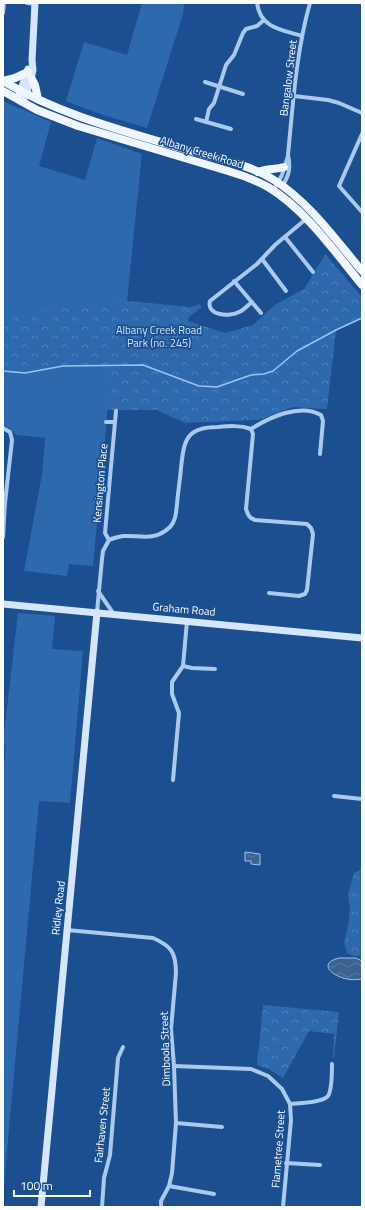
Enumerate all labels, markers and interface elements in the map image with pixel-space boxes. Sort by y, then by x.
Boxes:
street label: Bangalow Street [275,39,301,117]
street label: Albany Creek Road [158,132,246,172]
park label: Albany Creek Road Park (no. 245) [116,322,202,351]
street label: Kensington Place [89,442,111,523]
street label: Graham Road [152,598,216,620]
street label: Ridley Road [47,880,69,936]
street label: Dimboola Street [156,1011,174,1087]
street label: Fairhaven Street [90,1086,114,1164]
street label: Flametree Street [267,1109,289,1188]
scale bar [14,1172,90,1198]
text: 100 m [20,1176,53,1195]

